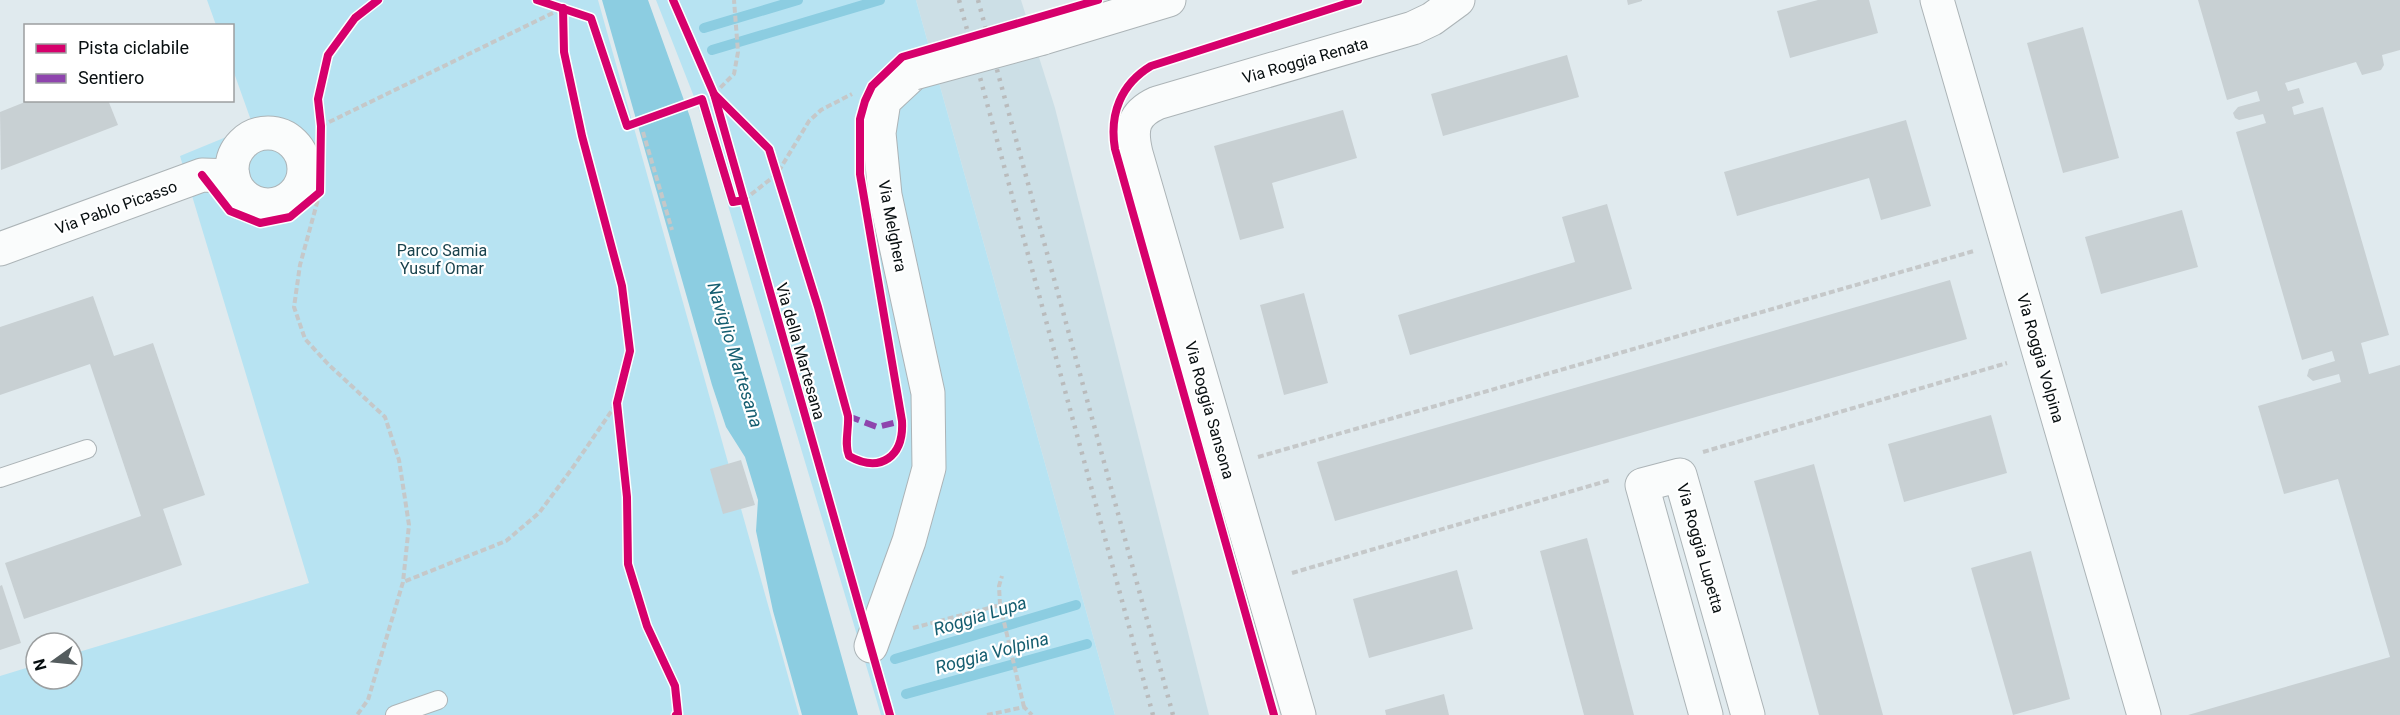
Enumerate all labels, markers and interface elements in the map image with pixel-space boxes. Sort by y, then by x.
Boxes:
legend [24,24,234,102]
street label: Via Roggia Renata [1240,33,1370,88]
text: Pista ciclabile [78,37,189,58]
text: Sentiero [78,67,144,88]
street label: Via Pablo Picasso [53,177,180,238]
street label: Via Melghera [874,179,911,274]
park label: Parco Samia Yusuf Omar [397,241,487,278]
water label: Naviglio Martesana [703,280,768,430]
street label: Via della Martesana [772,281,829,422]
street label: Via Roggia Volpina [2013,291,2068,425]
street label: Via Roggia Sansona [1181,339,1238,481]
street label: Via Roggia Lupetta [1673,481,1728,615]
water label: Roggia Lupa [931,591,1029,640]
water label: Roggia Volpina [933,627,1051,678]
north arrow [24,631,84,691]
text: N [29,657,51,673]

